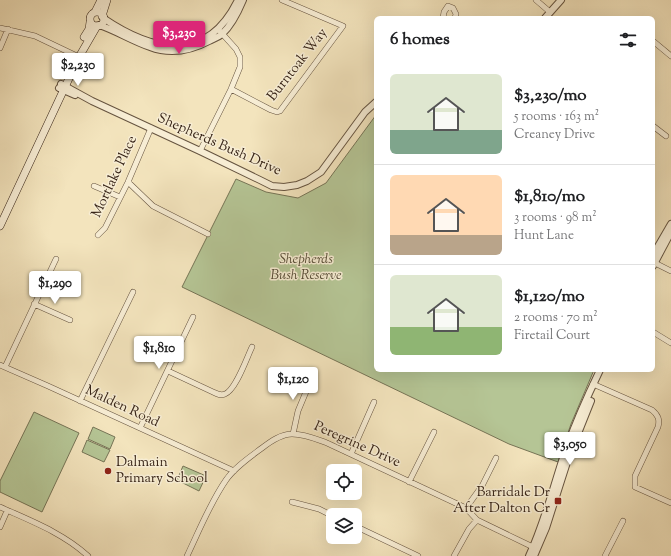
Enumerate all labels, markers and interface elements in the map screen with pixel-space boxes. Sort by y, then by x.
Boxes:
pin: $3,230 [146,21,212,55]
street label: Burntoak Way [263,24,333,106]
text: $3,230 [162,25,196,43]
text: 6 homes [390,28,450,52]
icon: filters [617,29,639,51]
pin: $2,230 [45,53,111,87]
text: $2,230 [61,57,95,75]
text: $3,230/mo [514,84,587,108]
icon: home [422,90,470,138]
text: 5 rooms · 163 m² [514,108,599,126]
street label: Shepherds Bush Drive [154,109,284,181]
text: Creaney Drive [514,126,595,144]
street label: Mortlake Place [87,133,143,221]
text: $1,810/mo [514,185,585,209]
icon: home [422,191,470,239]
text: 3 rooms · 98 m² [514,209,597,227]
text: Hunt Lane [514,227,574,245]
park label: Shepherds Bush Reserve [270,250,342,286]
pin: $1,290 [22,271,88,305]
text: $1,290 [38,275,72,293]
text: $1,120/mo [514,285,585,309]
icon: home [422,291,470,339]
text: 2 rooms · 70 m² [514,309,598,327]
text: Firetail Court [514,327,590,345]
pin: $1,810 [126,336,192,370]
text: $1,810 [143,340,175,358]
pin: $1,120 [260,367,326,401]
text: $1,120 [277,371,309,389]
street label: Malden Road [81,381,163,433]
street label: Peregrine Drive [310,417,404,473]
pin: $3,050 [537,432,603,466]
text: $3,050 [553,436,587,454]
place label: Dalmain Primary School [116,453,208,489]
map controls [326,464,362,544]
button: locate [326,464,362,500]
marker: Dalmain Primary School [103,466,113,476]
place label: Barridale Dr After Dalton Cr [453,483,551,519]
marker: Barridale Dr After Dalton Cr [553,496,563,506]
button: layers [326,508,362,544]

